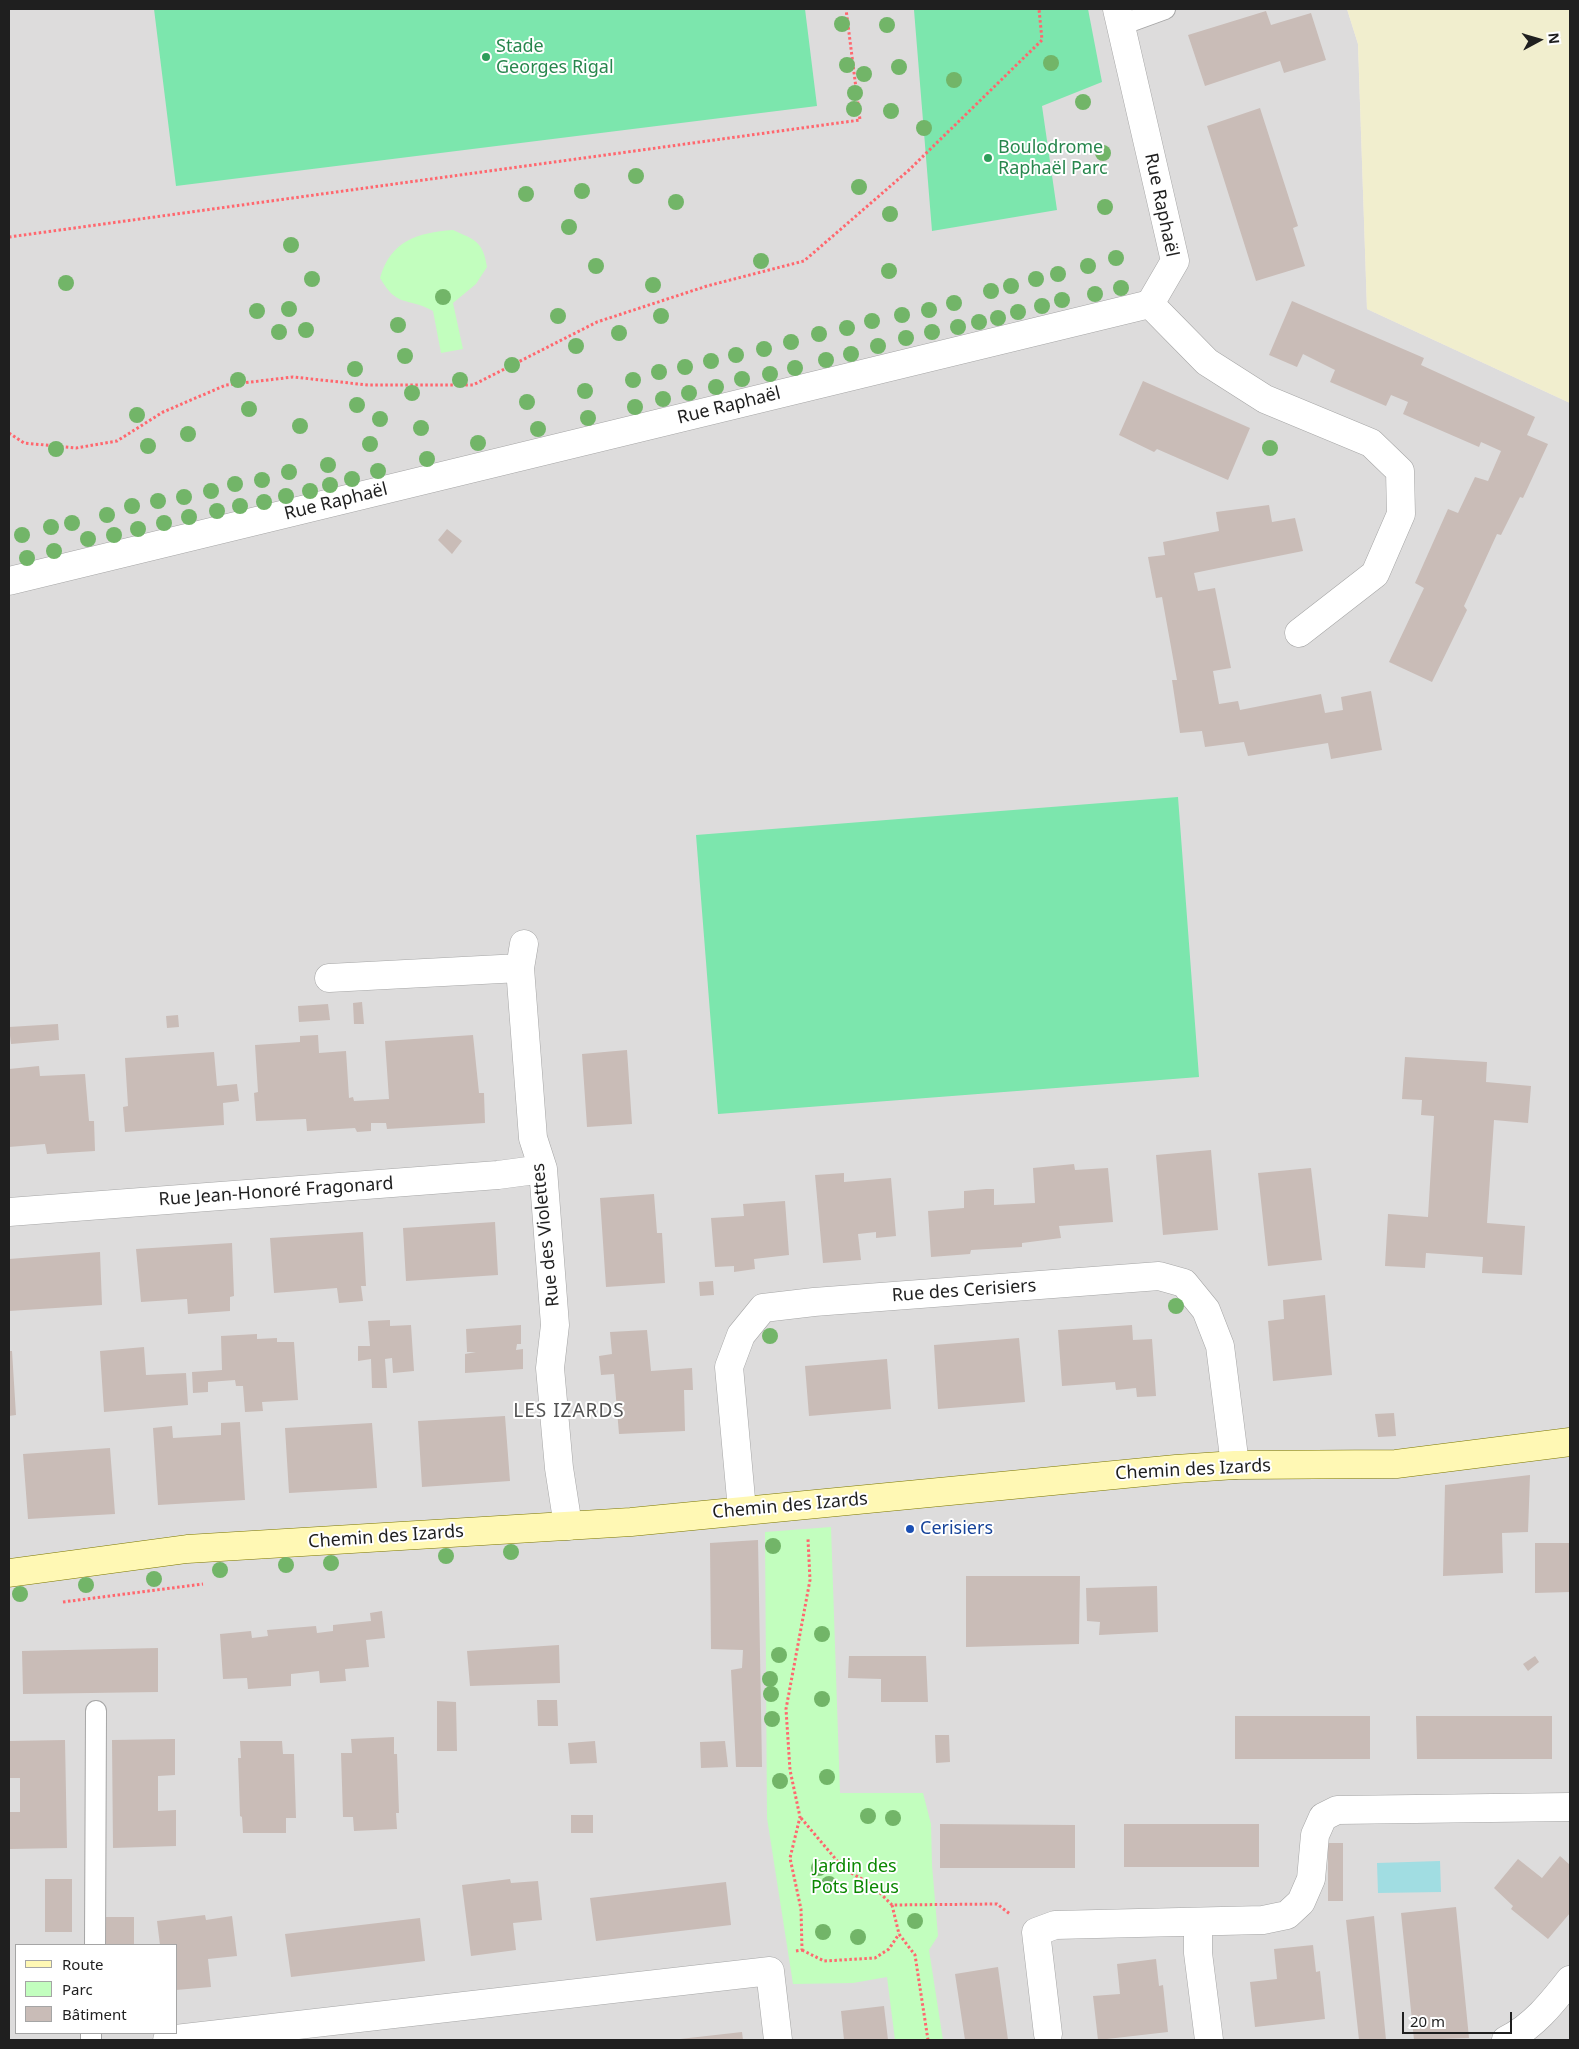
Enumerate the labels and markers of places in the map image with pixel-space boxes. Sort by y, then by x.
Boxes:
place label: Stade Georges Rigal [496,36,614,78]
marker: Stade Georges Rigal [480,51,492,63]
place label: Boulodrome Raphaël Parc [998,137,1108,180]
marker: Boulodrome Raphaël Parc [982,152,994,164]
place label: Cerisiers [920,1518,993,1540]
marker: Cerisiers [904,1523,916,1535]

